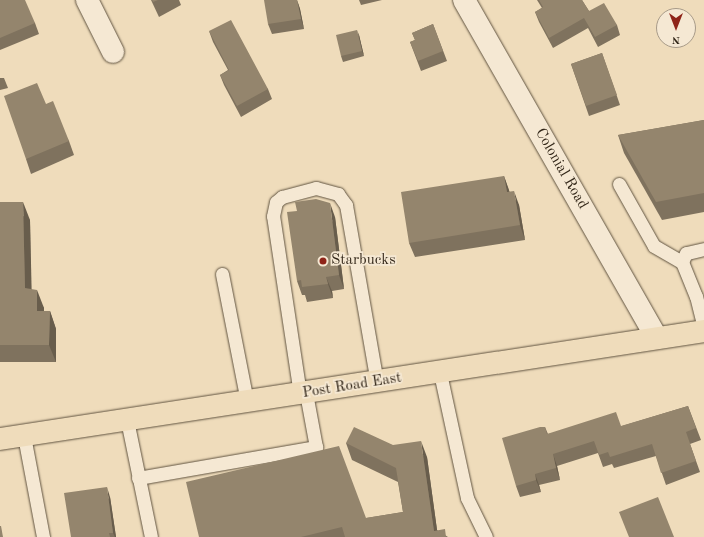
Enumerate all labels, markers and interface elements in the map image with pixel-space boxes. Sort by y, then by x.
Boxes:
north arrow [656,8,696,48]
text: N [672,34,680,45]
street label: Colonial Road [531,125,591,213]
place label: Starbucks [331,252,396,270]
marker: Starbucks [318,256,328,266]
street label: Post Road East [301,369,403,403]

